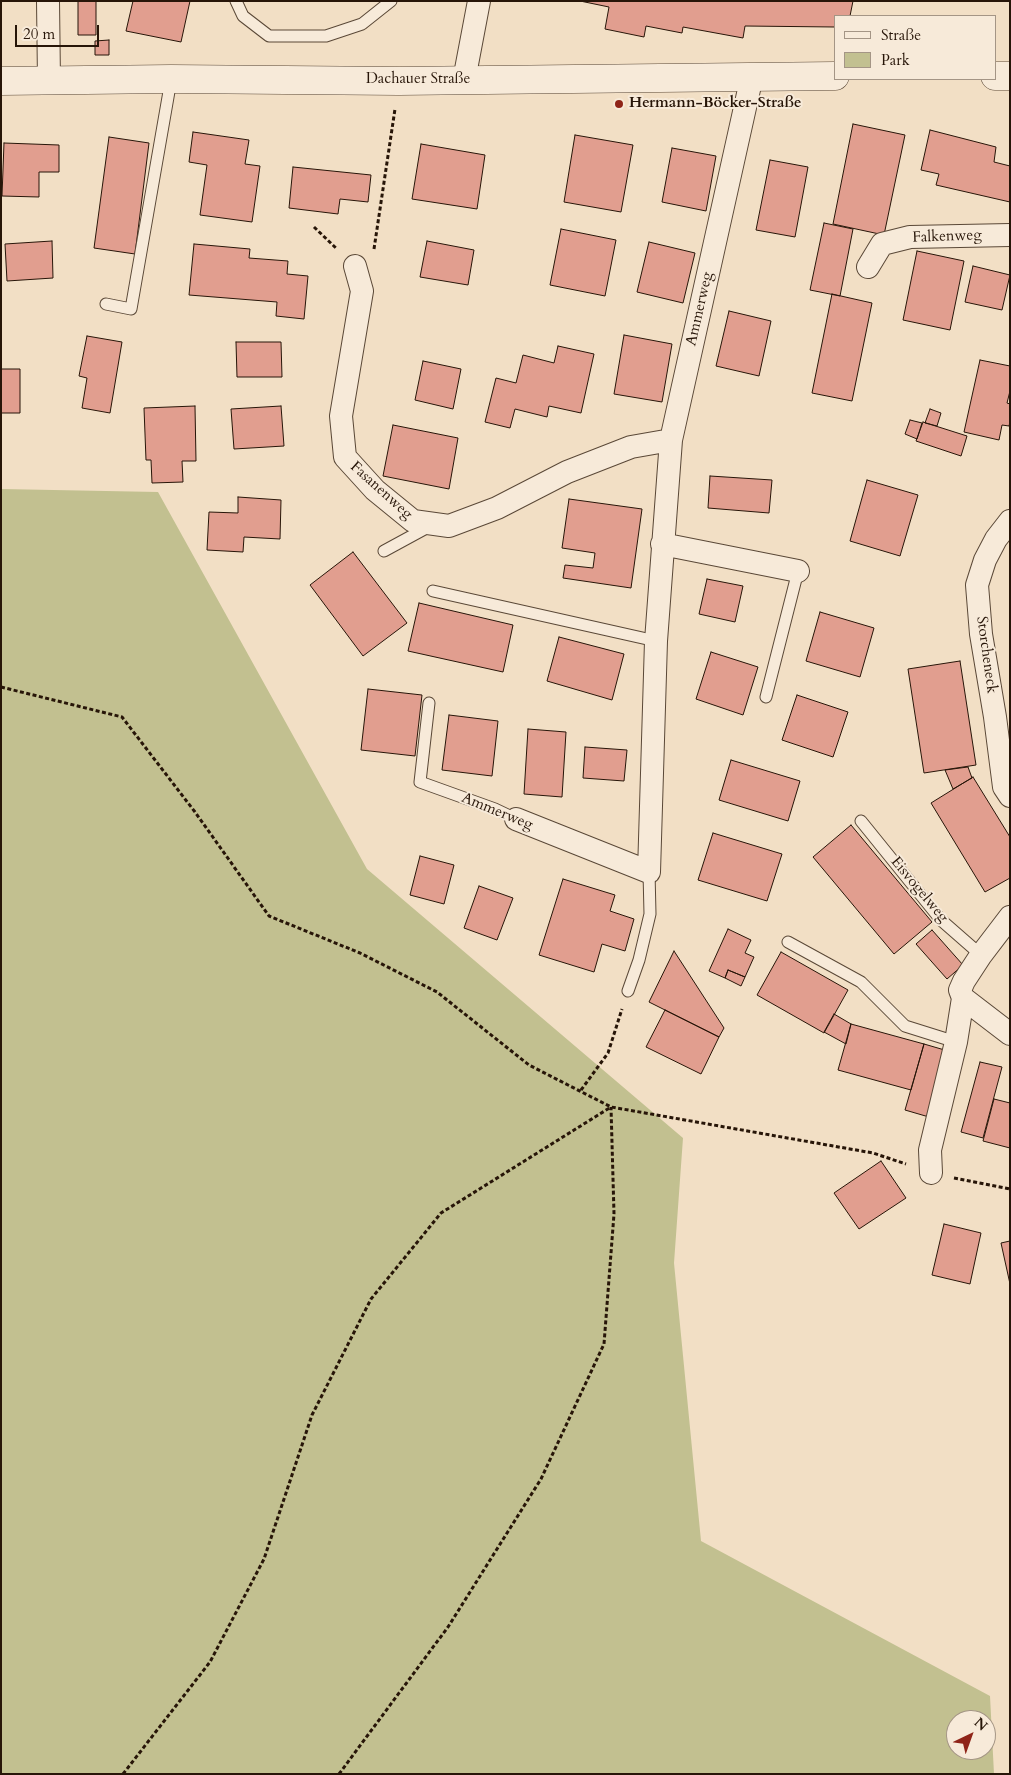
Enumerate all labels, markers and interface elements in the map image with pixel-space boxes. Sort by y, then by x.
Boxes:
scale bar [18,15,101,47]
legend [834,15,996,80]
text: 20 m [23,24,55,44]
text: Straße [881,25,921,45]
text: Park [881,50,910,70]
street label: Dachauer Straße [366,71,470,89]
place label: Hermann-Böcker-Straße [629,95,801,113]
marker: Hermann-Böcker-Straße [613,98,625,110]
street label: Falkenweg [912,227,982,247]
street label: Ammerweg [683,270,717,348]
street label: Fasanenweg [346,458,416,524]
street label: Storcheneck [972,615,1000,695]
street label: Ammerweg [459,790,535,834]
street label: Eisvogelweg [886,853,952,927]
north arrow [946,1710,996,1760]
text: N [970,1713,992,1735]

